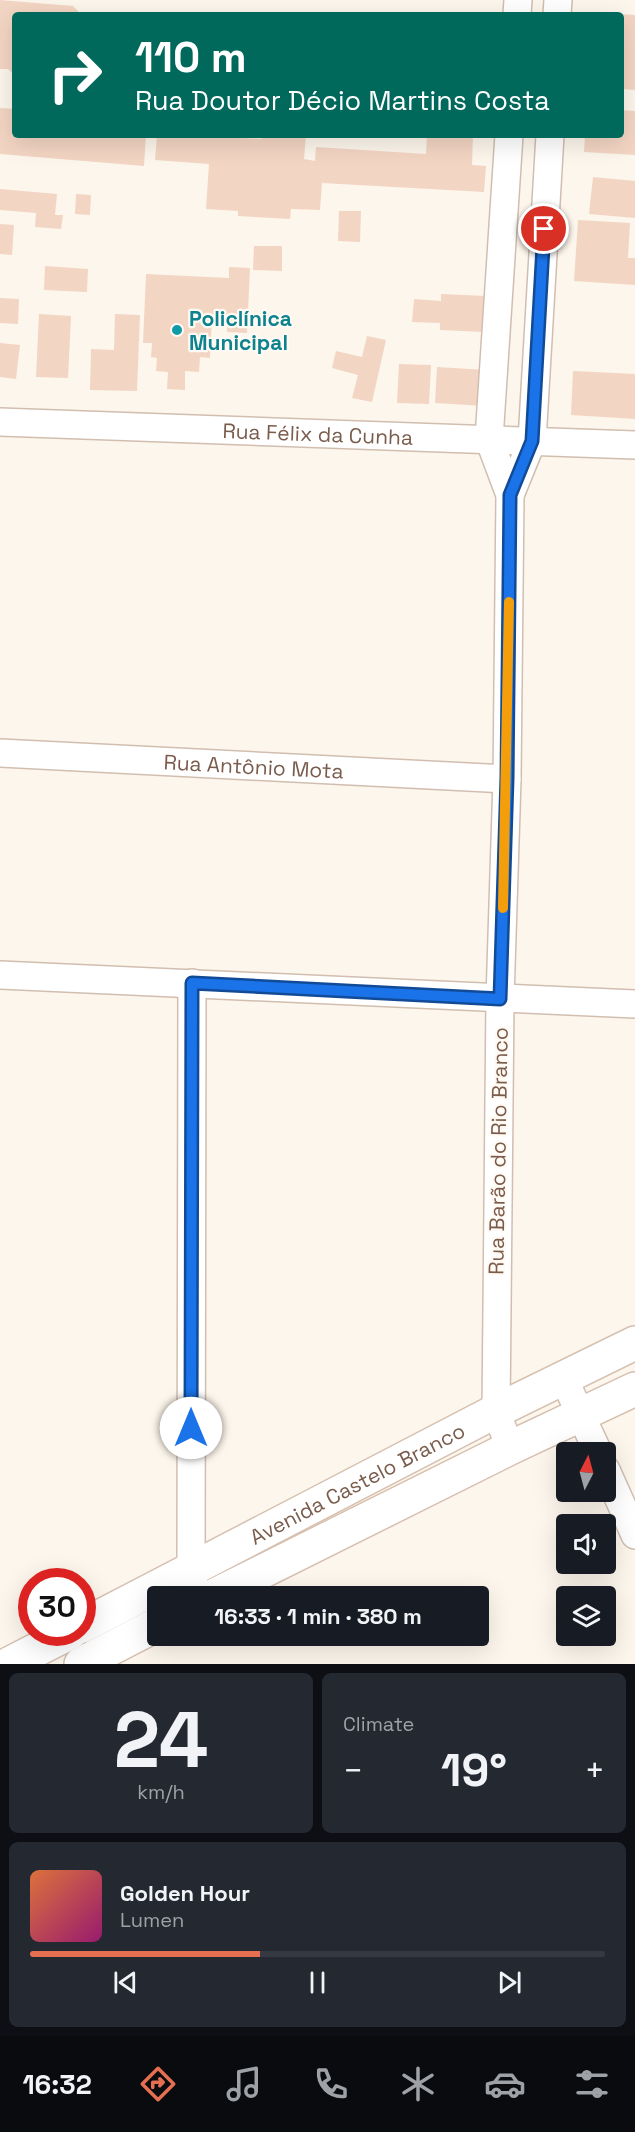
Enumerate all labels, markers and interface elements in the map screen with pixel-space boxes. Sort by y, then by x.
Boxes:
text: 110 m [135,31,247,84]
icon: right [36,36,114,114]
text: Rua Doutor Décio Martins Costa [135,83,550,118]
pin [518,203,569,254]
icon: arrive [527,212,560,245]
place label: Policlínica Municipal [189,305,292,356]
marker: Policlínica Municipal [170,323,184,337]
street label: Rua Félix da Cunha [222,417,414,450]
street label: Rua Antônio Mota [163,748,344,784]
street label: Rua Barão do Rio Branco [482,1027,514,1275]
position arrow [159,1396,223,1460]
street label: Avenida Castelo Branco [245,1416,469,1550]
north arrow [556,1442,616,1502]
map controls [556,1442,616,1646]
button: sound [556,1514,616,1574]
speed limit sign: 30 [18,1568,96,1646]
button: layers [556,1586,616,1646]
text: 16:33 · 1 min · 380 m [214,1602,422,1630]
text: 24 [114,1690,208,1790]
text: Climate [343,1711,414,1737]
text: 19° [441,1742,507,1799]
text: − [343,1750,363,1792]
text: + [585,1750,605,1792]
text: km/h [137,1779,185,1805]
text: Golden Hour [120,1879,250,1907]
text: Lumen [120,1907,184,1933]
icon: previous [109,1966,142,1999]
icon: pause [301,1966,334,1999]
icon: next [493,1966,526,1999]
icon: directions [137,2063,179,2105]
icon: music [223,2063,265,2105]
icon: phone [310,2063,352,2105]
icon: climate [397,2063,439,2105]
icon: car [484,2063,526,2105]
icon: filters [571,2063,613,2105]
text: 16:32 [22,2067,92,2102]

